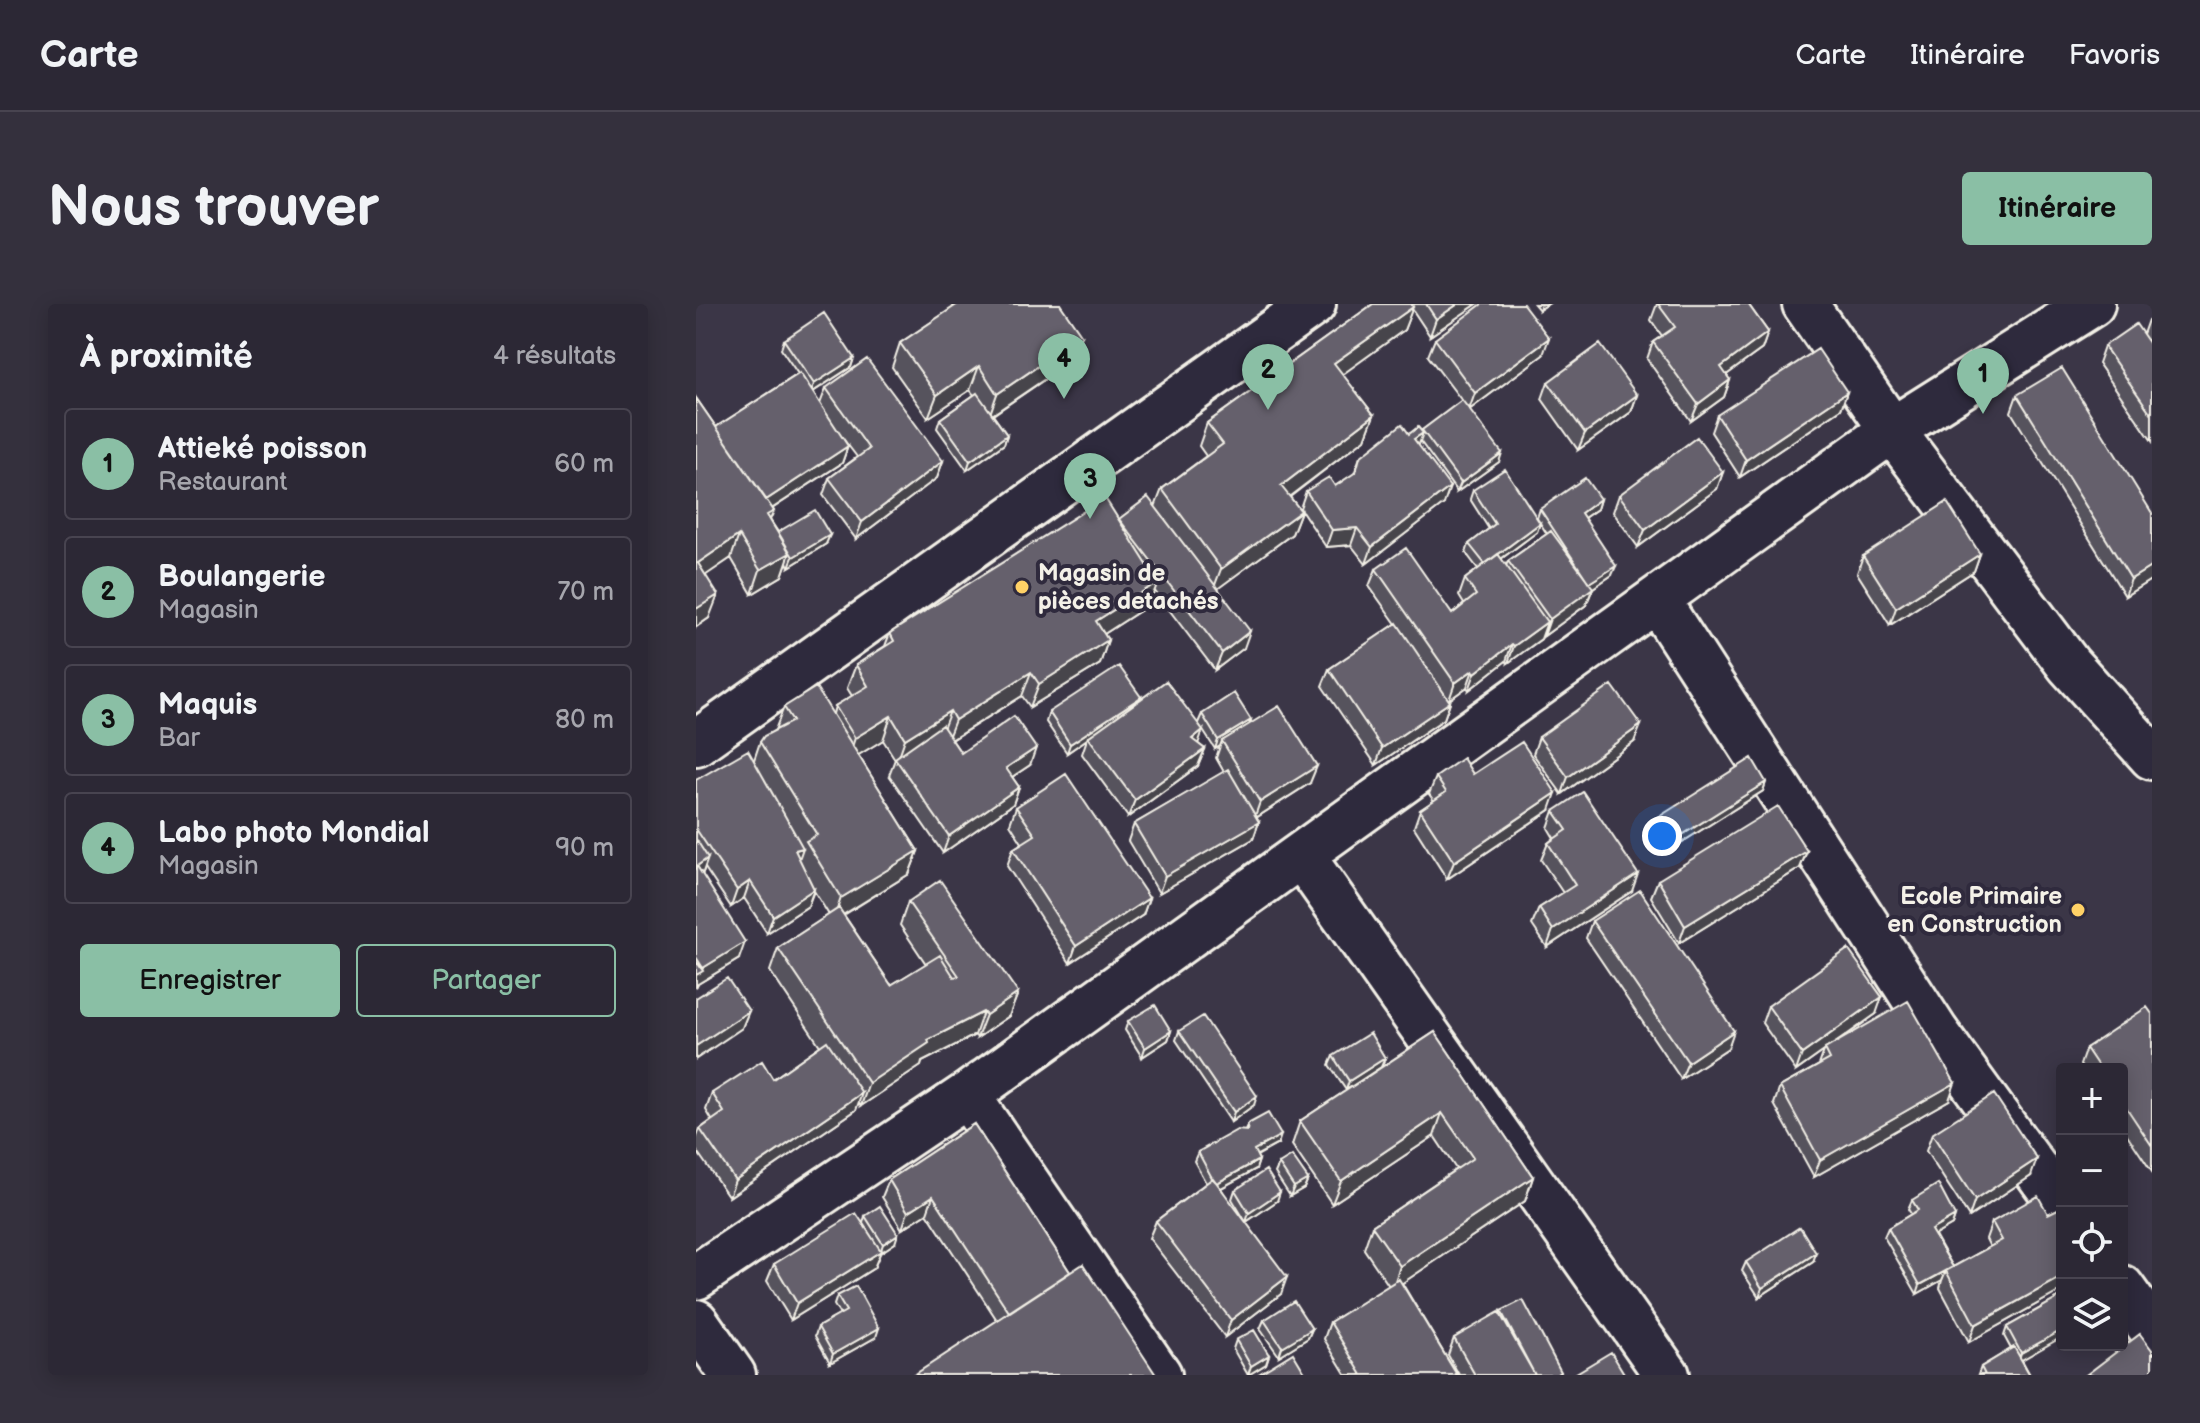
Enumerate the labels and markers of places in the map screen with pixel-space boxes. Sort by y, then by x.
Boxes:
pin: 4 [1038,333,1090,399]
pin: 2 [1242,344,1294,410]
pin: 1 [1957,348,2009,414]
pin: 3 [1064,453,1116,519]
place label: Magasin de pièces detachés [1038,559,1219,616]
marker: Magasin de pièces detachés [1013,578,1031,596]
place label: Ecole Primaire en Construction [1887,882,2062,939]
marker: Ecole Primaire en Construction [2069,901,2087,919]

